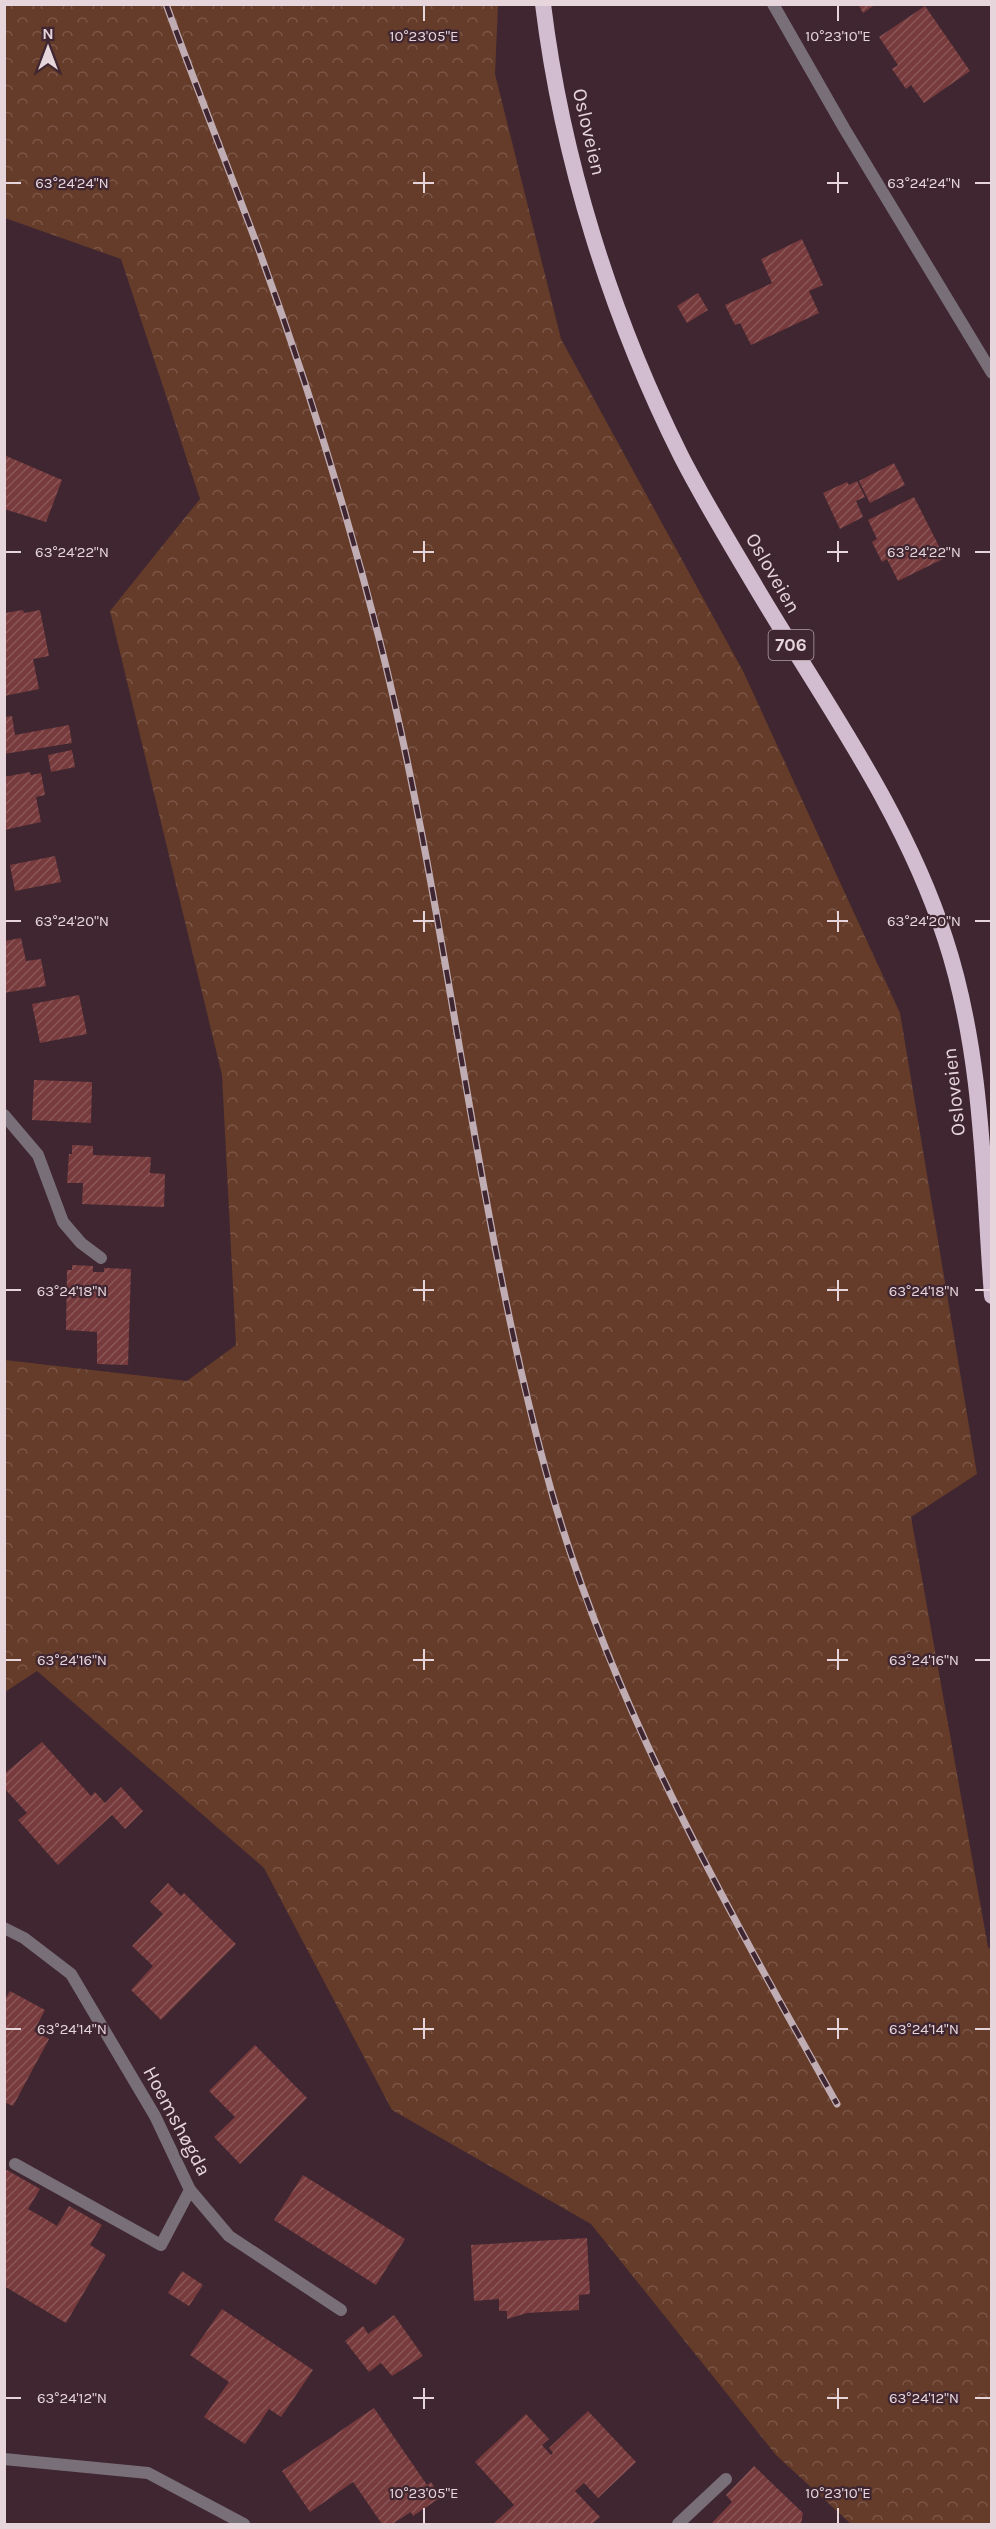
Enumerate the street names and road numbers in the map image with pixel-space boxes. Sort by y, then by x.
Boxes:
street label: Osloveien [568,86,610,178]
street label: Osloveien [741,529,805,617]
road number: 706 [768,630,814,660]
street label: Osloveien [938,1047,970,1137]
street label: Hoemshøgda [138,2062,216,2180]

